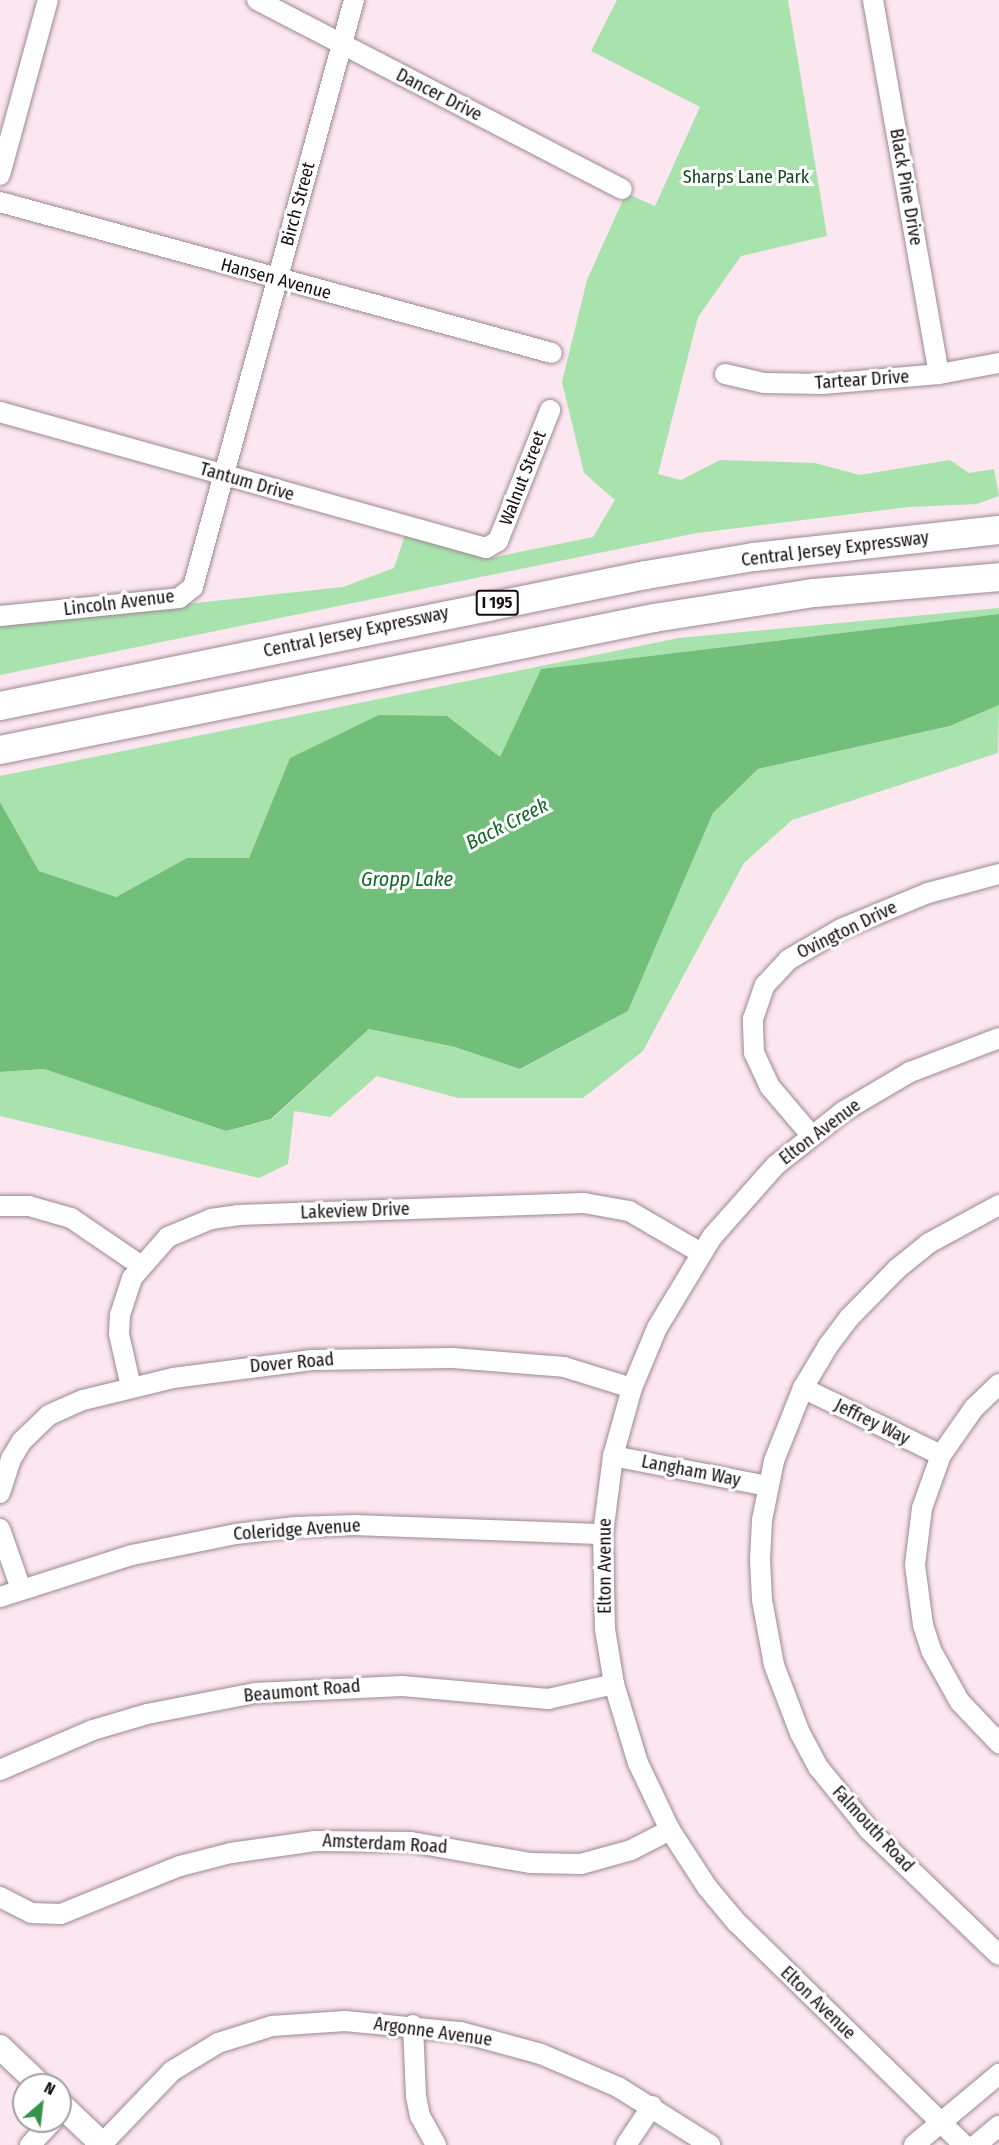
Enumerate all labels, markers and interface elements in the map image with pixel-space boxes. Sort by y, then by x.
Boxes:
street label: Dancer Drive [392,64,486,126]
street label: Black Pine Drive [885,127,927,247]
street label: Birch Street [276,160,320,248]
park label: Sharps Lane Park [683,166,809,188]
street label: Hansen Avenue [218,254,334,304]
street label: Tartear Drive [814,366,910,394]
street label: Walnut Street [495,428,551,528]
street label: Tantum Drive [197,458,297,506]
street label: Central Jersey Expressway [740,527,930,571]
street label: Lincoln Avenue [62,585,176,621]
road number: I 195 [474,590,520,616]
street label: Central Jersey Expressway [261,602,451,662]
water label: Back Creek [462,793,552,855]
water label: Gropp Lake [361,867,453,891]
street label: Ovington Drive [793,896,901,964]
street label: Elton Avenue [775,1095,865,1169]
street label: Lakeview Drive [300,1198,410,1224]
street label: Dover Road [249,1349,335,1377]
street label: Jeffrey Way [831,1394,913,1450]
street label: Langham Way [640,1451,742,1491]
street label: Coleridge Avenue [233,1515,361,1545]
street label: Elton Avenue [594,1518,616,1614]
street label: Beaumont Road [243,1675,361,1707]
street label: Falmouth Road [828,1781,918,1877]
street label: Amsterdam Road [322,1830,448,1858]
street label: Elton Avenue [776,1962,860,2044]
street label: Argonne Avenue [372,2013,494,2051]
north arrow [12,2073,72,2133]
text: N [41,2078,58,2099]

